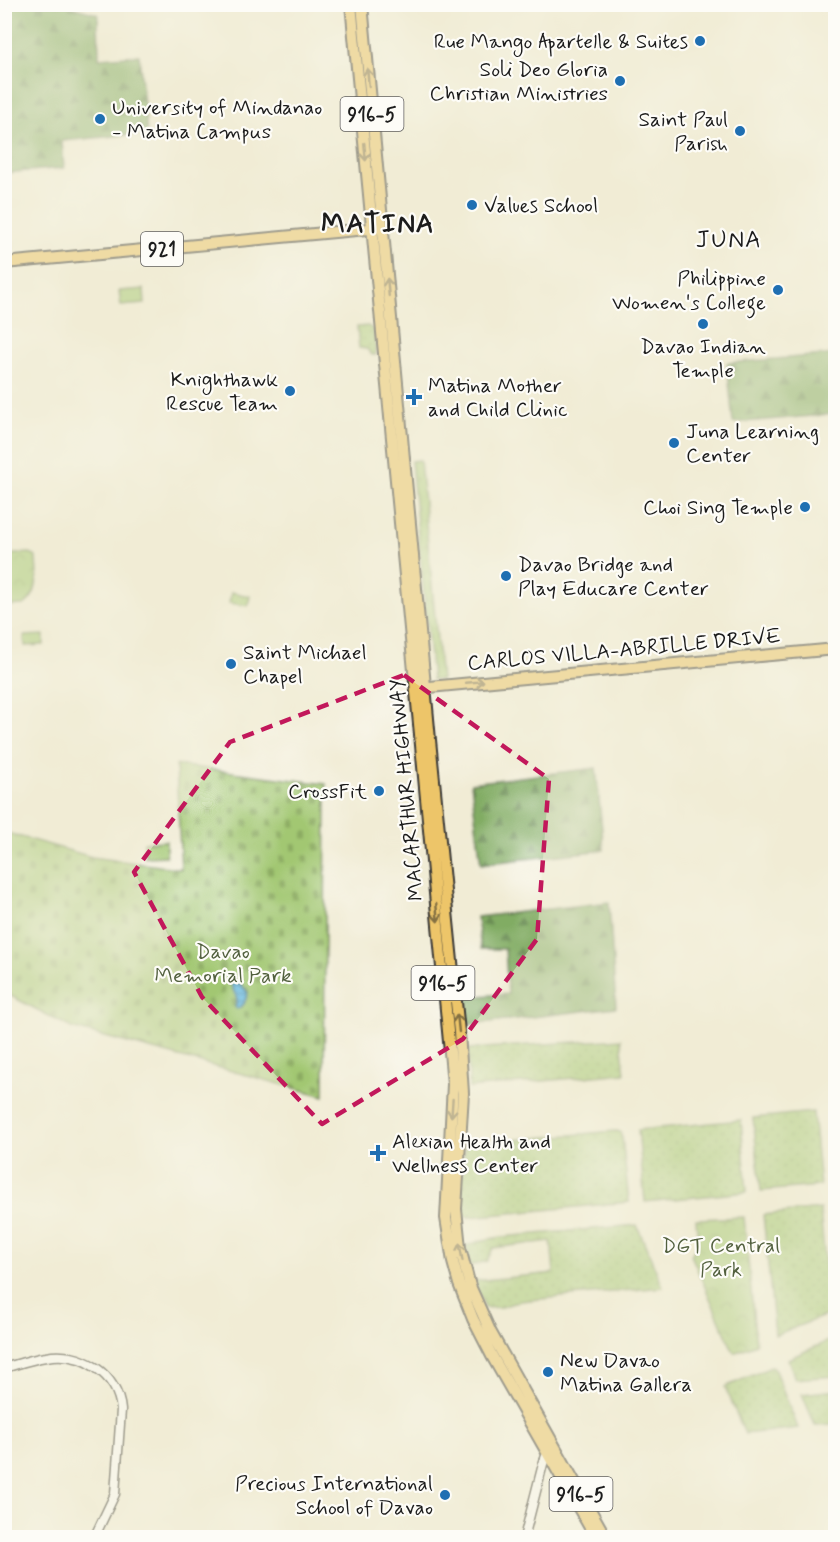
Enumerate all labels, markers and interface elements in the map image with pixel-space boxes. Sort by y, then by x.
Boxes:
place label: Rue Mango Apartelle & Suites [434,28,688,57]
marker: Rue Mango Apartelle & Suites [693,34,707,48]
place label: Soli Deo Gloria Christian Ministries [430,56,608,108]
one-way arrow [362,67,373,87]
marker: Soli Deo Gloria Christian Ministries [613,74,627,88]
place label: University of Mindanao - Matina Campus [112,94,322,146]
road number: 916-5 [340,97,404,131]
place label: Saint Paul Parish [638,106,728,158]
marker: University of Mindanao - Matina Campus [93,112,107,126]
marker: Saint Paul Parish [733,124,747,138]
one-way arrow [360,142,371,162]
place label: Values School [484,192,598,220]
marker: Values School [465,198,479,212]
district label: MATINA [321,207,435,242]
district label: JUNA [696,225,762,256]
road number: 921 [141,232,183,266]
place label: Philippine Women's College [612,265,766,319]
one-way arrow [382,278,393,298]
marker: Philippine Women's College [771,283,785,297]
marker: Davao Indian Temple [696,317,710,331]
place label: Davao Indian Temple [640,333,766,385]
place label: Knighthawk Rescue Team [166,366,278,418]
place label: Matina Mother and Child Clinic [428,372,568,424]
marker: Knighthawk Rescue Team [283,384,297,398]
marker: Matina Mother and Child Clinic [405,388,423,406]
place label: Juna Learning Center [686,418,819,470]
marker: Juna Learning Center [667,436,681,450]
place label: Choi Sing Temple [643,494,793,523]
marker: Choi Sing Temple [798,500,812,514]
place label: Davao Bridge and Play Educare Center [518,551,709,603]
marker: Davao Bridge and Play Educare Center [499,569,513,583]
street label: CARLOS VILLA-ABRILLE DRIVE [466,622,782,678]
place label: Saint Michael Chapel [243,639,367,691]
marker: Saint Michael Chapel [224,657,238,671]
one-way arrow [464,676,484,687]
street label: MACARTHUR HIGHWAY [383,677,431,902]
place label: CrossFit [288,778,368,806]
marker: CrossFit [372,784,386,798]
one-way arrow [432,903,443,923]
park label: Davao Memorial Park [154,938,292,990]
road number: 916-5 [412,966,474,1000]
one-way arrow [452,1014,463,1034]
one-way arrow [446,1097,457,1117]
place label: Alexian Health and Wellness Center [392,1128,551,1180]
marker: Alexian Health and Wellness Center [369,1144,387,1162]
park label: DGT Central Park [662,1232,780,1284]
one-way arrow [455,1243,466,1262]
place label: New Davao Matina Gallera [560,1347,692,1399]
marker: New Davao Matina Gallera [541,1365,555,1379]
place label: Precious International School of Davao [235,1470,433,1522]
road number: 916-5 [550,1477,612,1511]
marker: Precious International School of Davao [438,1488,452,1502]

